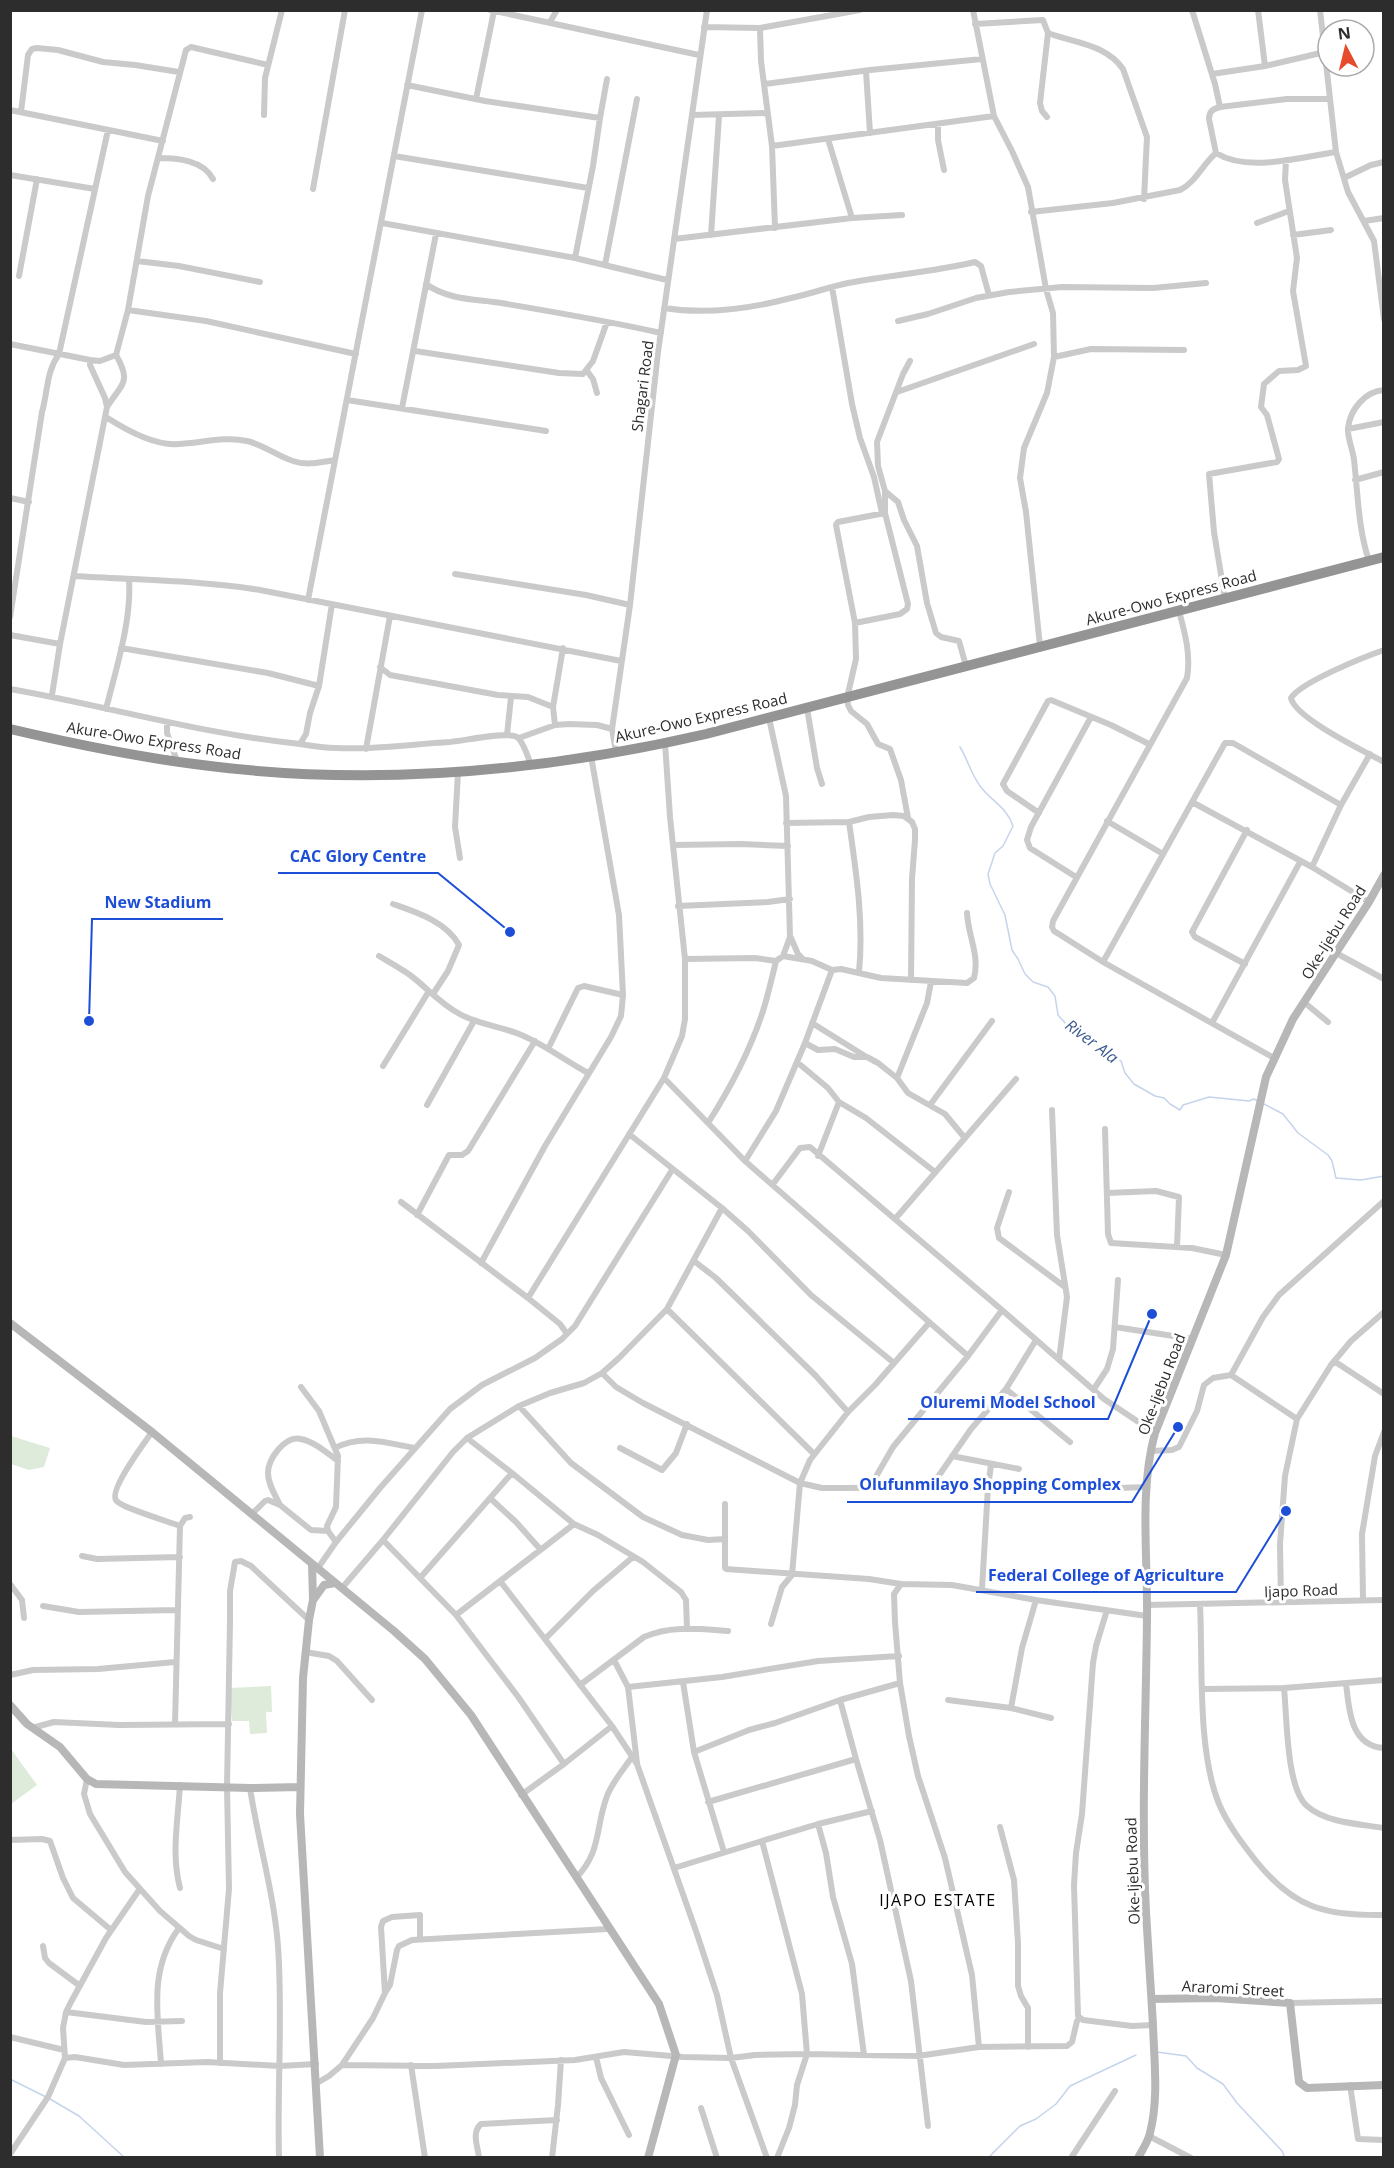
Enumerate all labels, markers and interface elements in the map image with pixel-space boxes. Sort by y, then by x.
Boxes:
north arrow [1316,18,1376,78]
text: N [1336,21,1352,45]
street label: Shagari Road [626,339,658,433]
street label: Akure-Owo Express Road [1083,565,1259,629]
street label: Akure-Owo Express Road [613,687,789,747]
street label: Akure-Owo Express Road [65,716,243,764]
callout: CAC Glory Centre [278,839,438,873]
text: CAC Glory Centre [290,845,426,867]
street label: Oke-Ijebu Road [1296,881,1370,983]
callout: New Stadium [92,885,223,919]
text: New Stadium [105,891,211,913]
water label: River Ala [1061,1014,1123,1068]
street label: Oke-Ijebu Road [1132,1330,1190,1438]
callout: Oluremi Model School [908,1385,1108,1419]
text: Oluremi Model School [920,1391,1096,1413]
callout: Olufunmilayo Shopping Complex [847,1468,1132,1502]
text: Olufunmilayo Shopping Complex [859,1473,1121,1495]
callout: Federal College of Agriculture [976,1558,1236,1592]
text: Federal College of Agriculture [988,1564,1224,1586]
street label: Ijapo Road [1264,1579,1338,1601]
street label: Oke-Ijebu Road [1120,1817,1144,1925]
district label: IJAPO ESTATE [879,1889,997,1911]
street label: Araromi Street [1181,1975,1285,2001]

